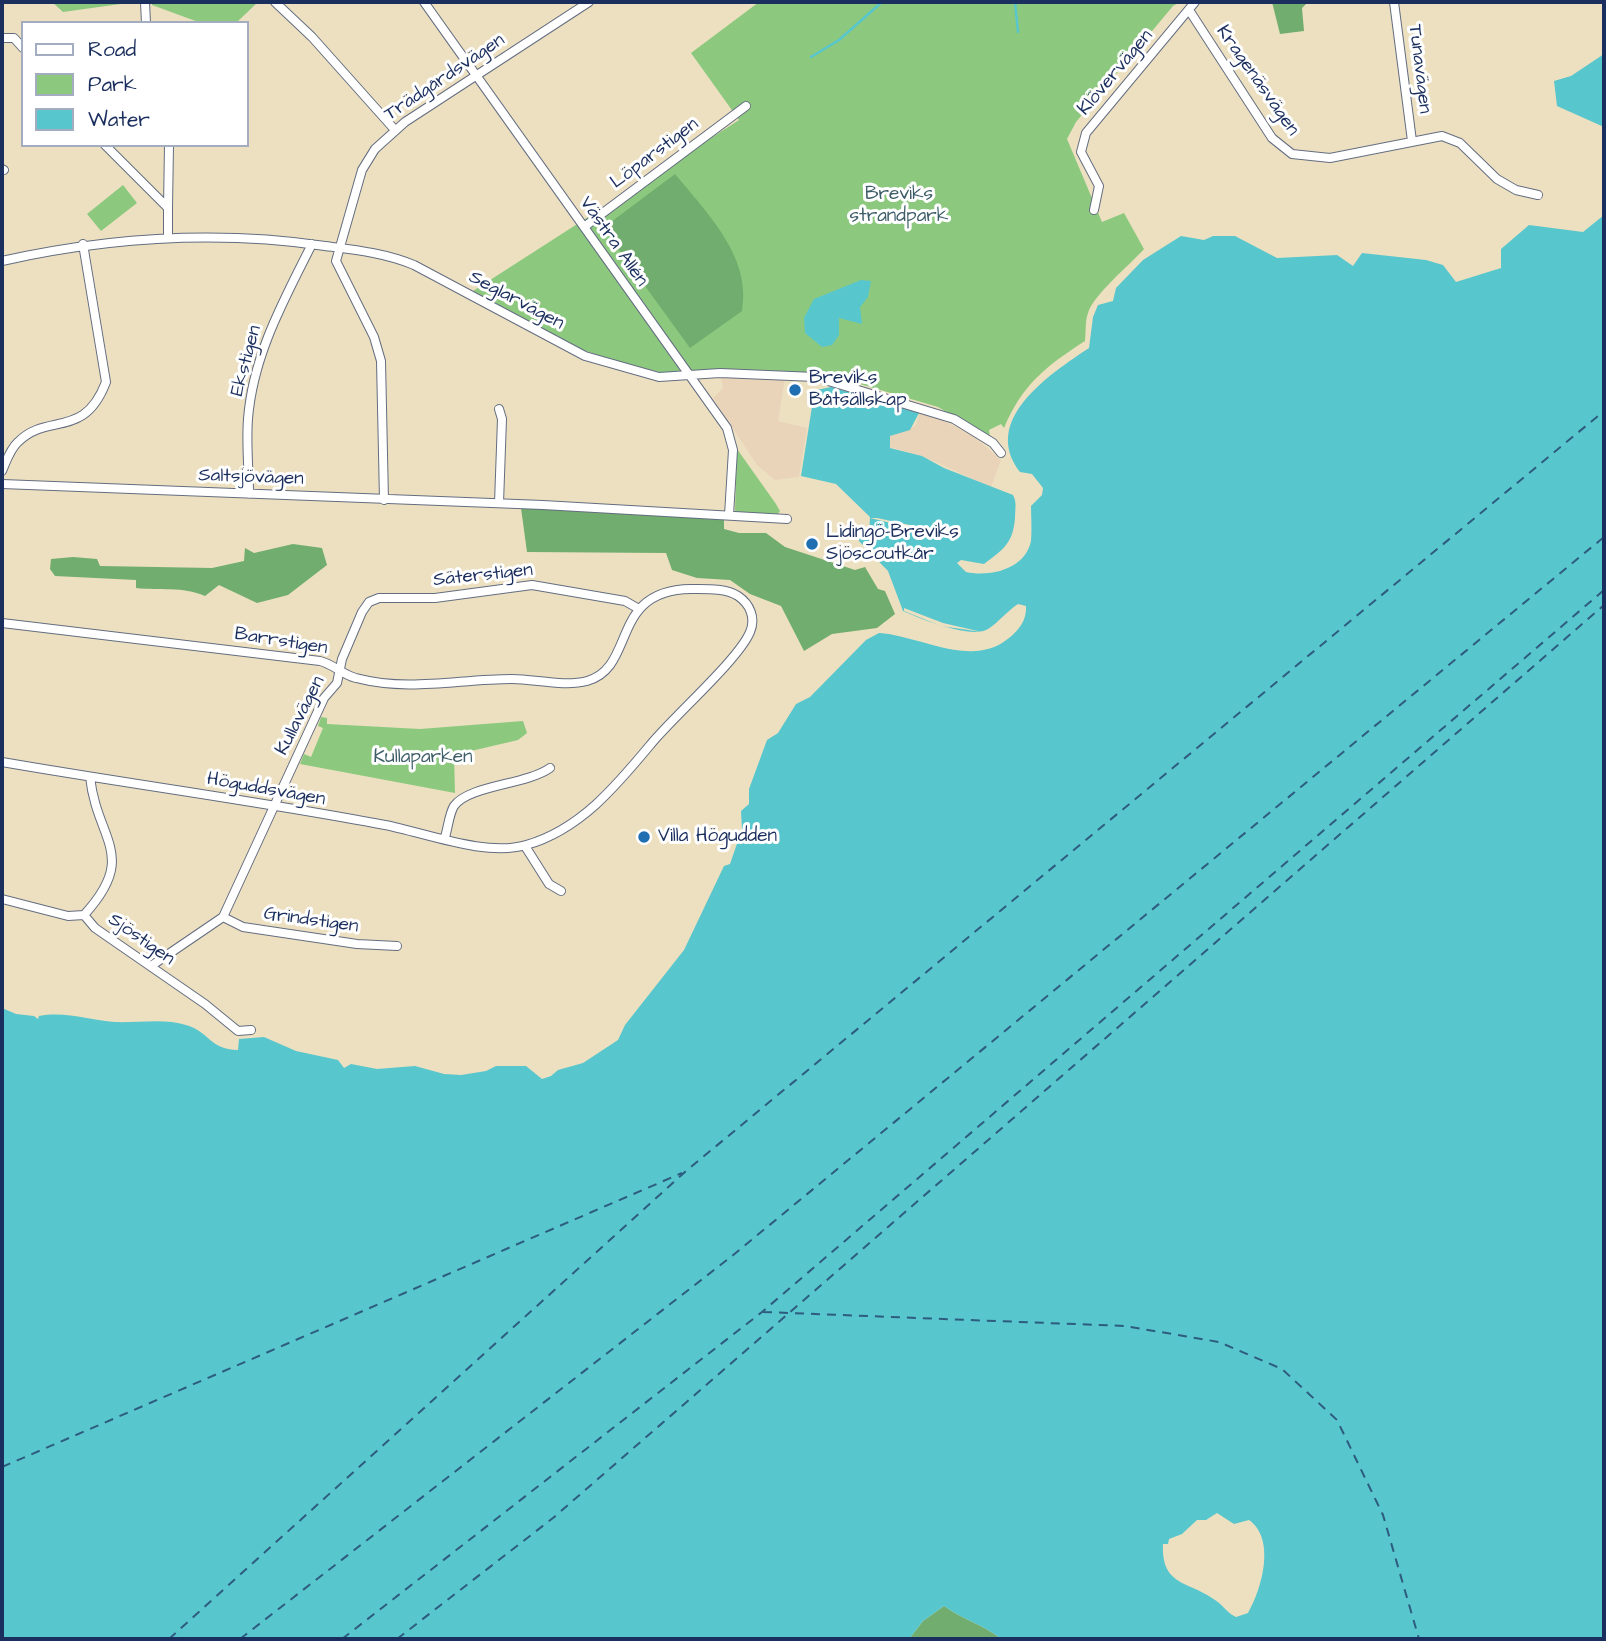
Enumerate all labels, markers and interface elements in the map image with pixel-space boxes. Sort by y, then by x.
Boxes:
legend [21,21,248,147]
street label: Kragenäsvägen [1211,21,1303,141]
street label: Tunavägen [1402,23,1436,115]
street label: Klövervägen [1074,25,1158,121]
street label: Trädgårdsvägen [381,29,509,127]
text: Road [88,35,136,64]
text: Park [88,70,137,99]
text: Water [88,105,150,134]
street label: Löparstigen [607,114,703,194]
park label: Breviks strandpark [849,184,949,228]
street label: Västra Allén [574,193,652,291]
street label: Seglarvägen [465,266,567,336]
street label: Ekstigen [227,323,267,399]
place label: Breviks Båtsällskap [809,368,906,412]
marker: Breviks Båtsällskap [787,382,803,398]
street label: Saltsjövägen [198,465,304,491]
place label: Lidingö-Breviks Sjöscoutkår [826,522,959,566]
marker: Lidingö-Breviks Sjöscoutkår [804,536,820,552]
street label: Säterstigen [432,559,534,593]
street label: Barrstigen [233,623,329,661]
street label: Kullavägen [271,673,331,759]
park label: Kullaparken [374,747,472,769]
street label: Höguddsvägen [205,768,327,812]
place label: Villa Högudden [658,826,777,848]
marker: Villa Högudden [636,829,652,845]
street label: Grindstigen [262,903,360,939]
street label: Sjöstigen [103,909,179,971]

